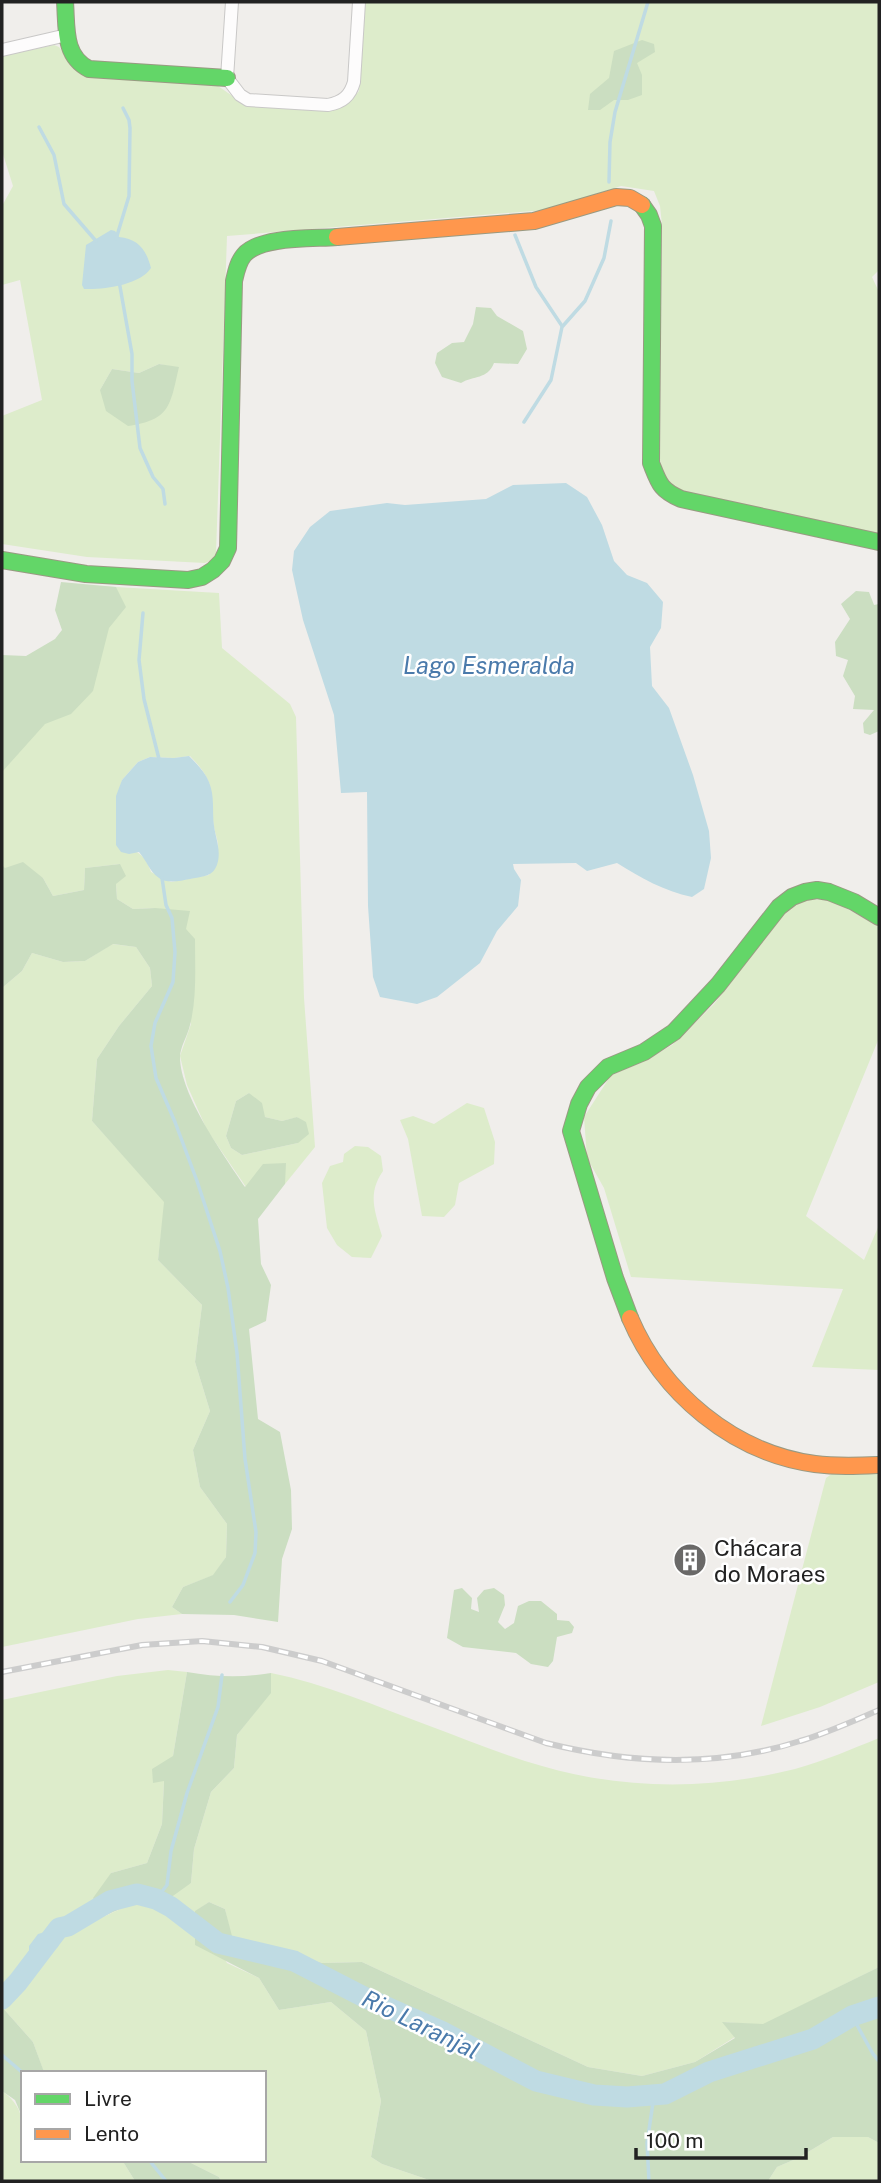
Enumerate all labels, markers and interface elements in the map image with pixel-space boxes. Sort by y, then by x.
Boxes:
water label: Lago Esmeralda [403,651,575,679]
place label: Chácara do Moraes [714,1534,825,1587]
building icon: Chácara do Moraes [671,1541,709,1579]
water label: Rio Laranjal [358,1984,484,2064]
legend [21,2071,266,2162]
text: Livre [84,2086,132,2111]
scale bar [636,2116,806,2160]
text: Lento [84,2121,139,2146]
text: 100 m [646,2128,703,2153]

